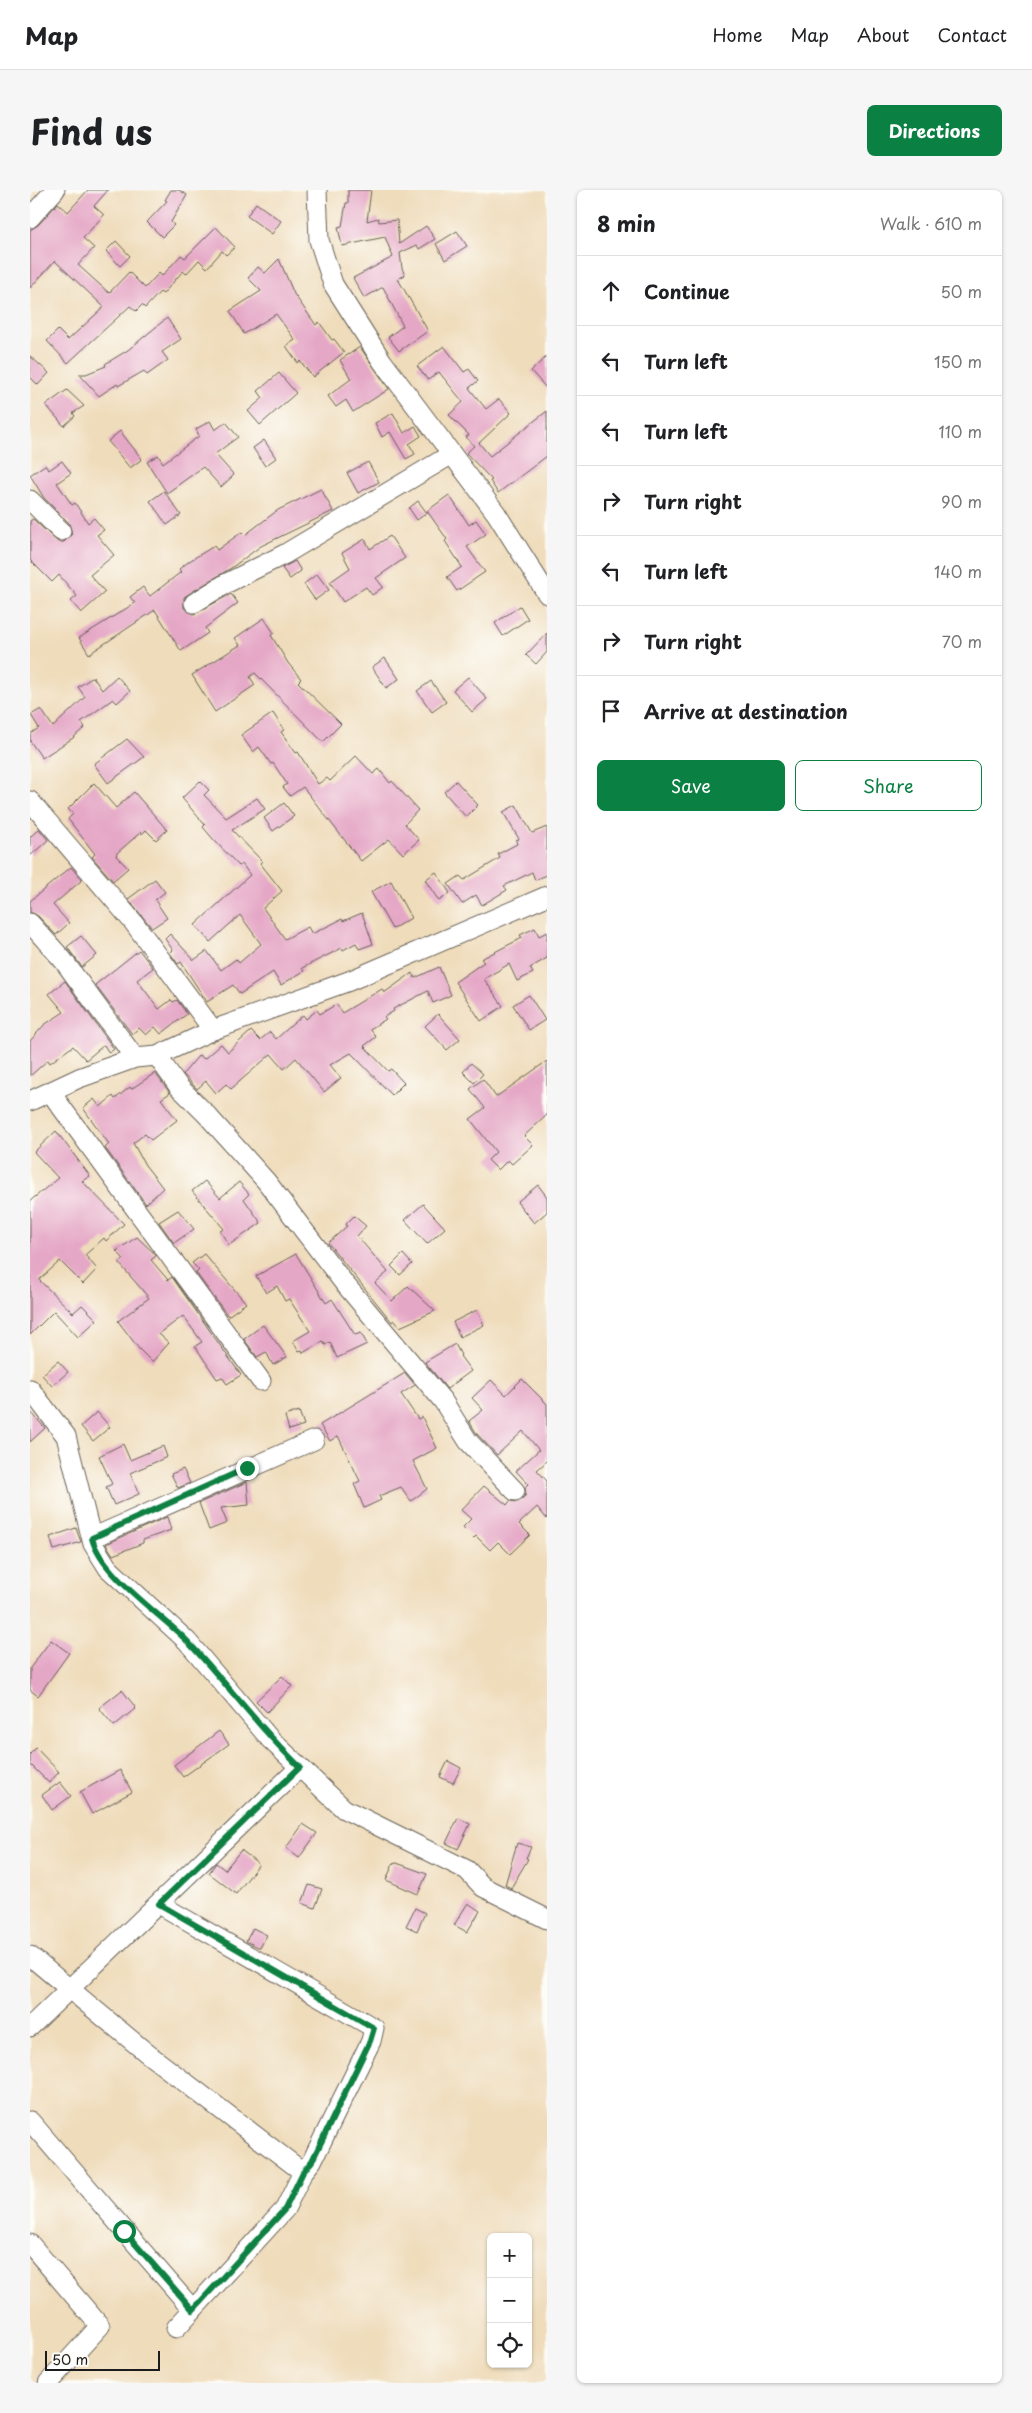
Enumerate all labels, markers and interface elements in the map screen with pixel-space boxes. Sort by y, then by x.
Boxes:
text: Map [25,17,78,53]
text: Home [712,21,762,48]
text: Map [790,21,829,48]
text: About [857,21,909,48]
text: Contact [937,21,1007,48]
text: Find us [30,104,152,157]
button: Directions [867,105,1002,156]
text: 8 min [597,207,656,239]
text: Walk · 610 m [880,211,982,235]
icon: ahead [597,277,625,305]
text: Continue [644,277,730,305]
text: 50 m [941,279,982,303]
icon: left [597,347,625,375]
text: Turn left [644,347,728,375]
text: 150 m [934,349,982,373]
icon: left [597,417,625,445]
text: Turn left [644,417,728,445]
text: 110 m [939,419,982,443]
icon: right [597,487,625,515]
text: Turn right [644,487,742,515]
text: 90 m [941,489,982,513]
icon: left [597,557,625,585]
text: Turn left [644,557,728,585]
text: 140 m [934,559,982,583]
icon: right [597,627,625,655]
text: Turn right [644,627,742,655]
text: 70 m [942,629,982,653]
icon: arrive [597,697,625,725]
text: Arrive at destination [644,697,848,725]
button: Save [597,760,785,811]
button: Share [795,760,982,811]
route end [236,1457,259,1480]
route start [113,2220,136,2243]
map controls [487,2233,532,2368]
button: + [487,2233,532,2278]
button: − [487,2278,532,2323]
button: locate [487,2323,532,2368]
scale bar [45,2348,160,2371]
text: 50 m [52,2349,88,2370]

